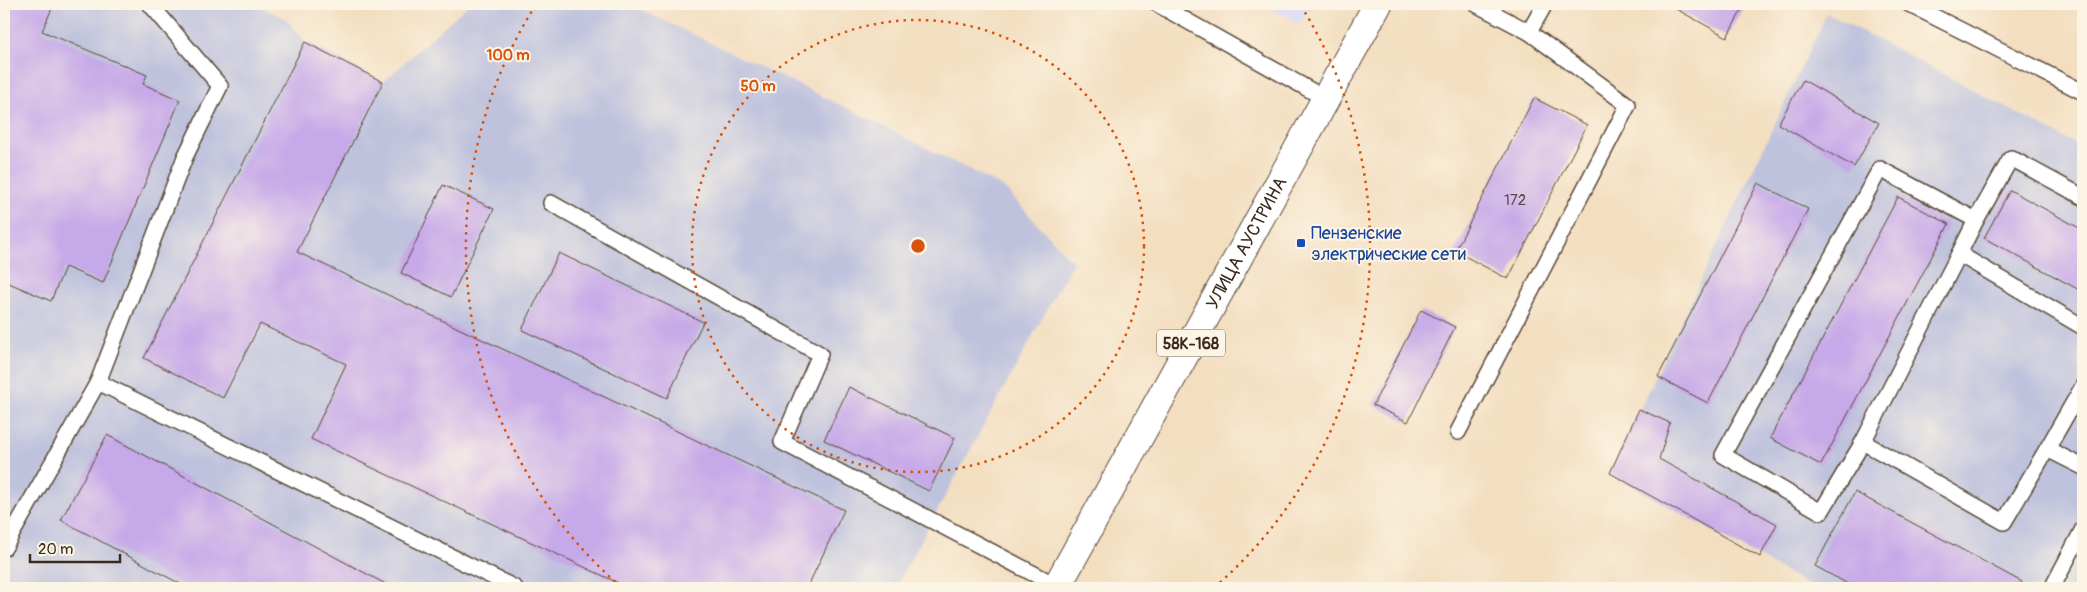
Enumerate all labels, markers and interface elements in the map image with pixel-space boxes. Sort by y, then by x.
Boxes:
text: 100 m [487,46,529,65]
text: 50 m [741,77,775,96]
street label: УЛИЦА АУСТРИНА [1201,173,1292,313]
house number: 172 [1504,191,1526,210]
place label: Пензенские электрические сети [1311,222,1466,266]
centre of rings [909,237,927,255]
marker: Пензенские электрические сети [1295,237,1307,249]
road number: 58К-168 [1157,329,1225,356]
scale bar [30,532,120,564]
text: 20 m [38,540,73,559]

